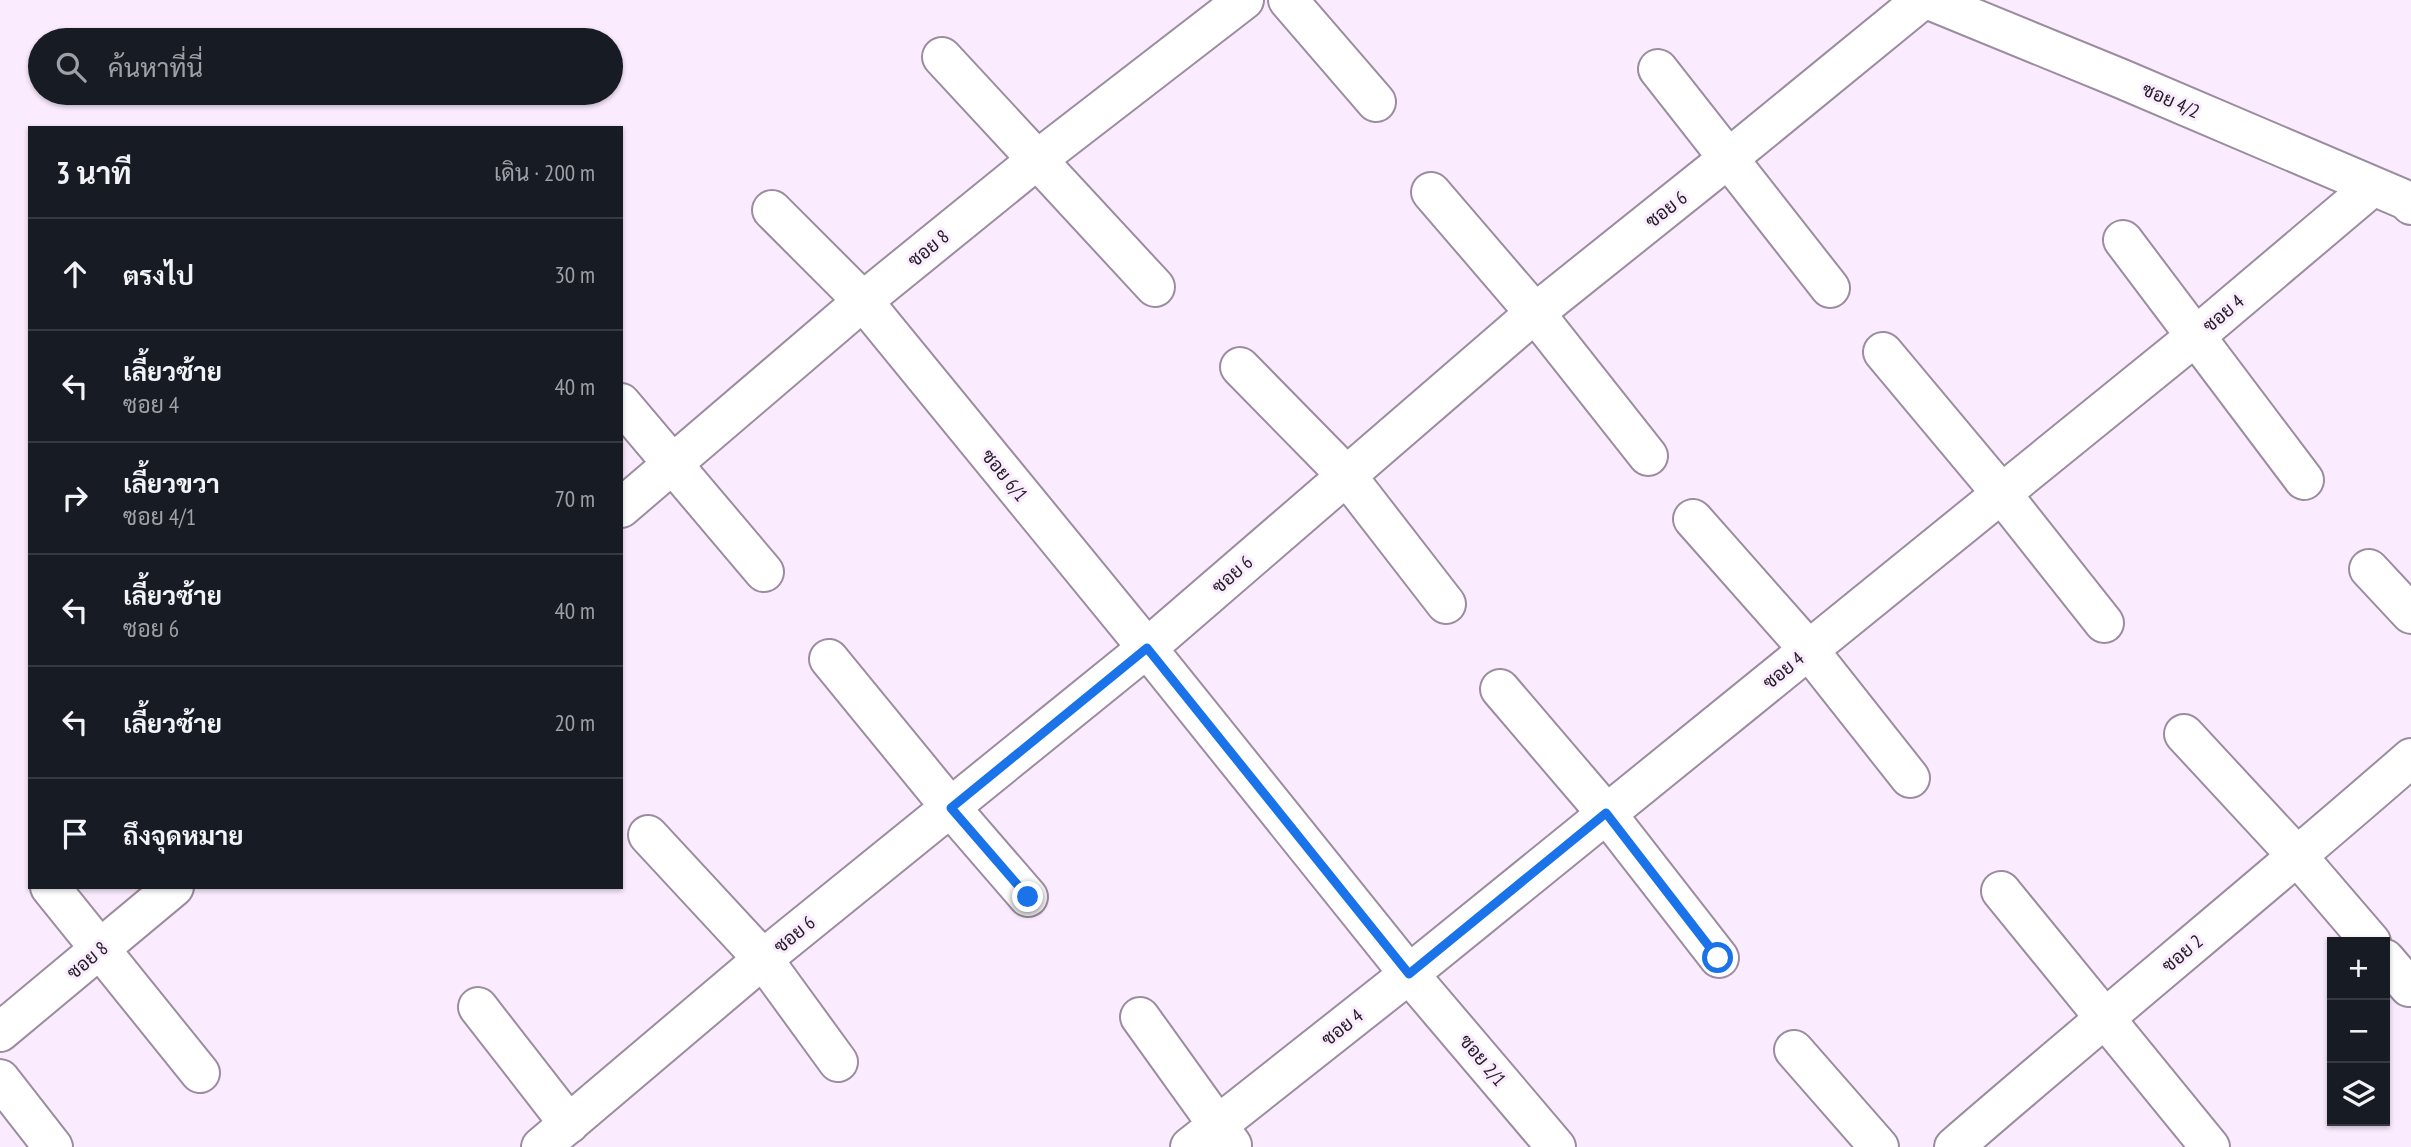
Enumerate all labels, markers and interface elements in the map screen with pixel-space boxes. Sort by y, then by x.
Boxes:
search box [28,28,623,105]
icon: search [52,48,90,86]
text: ค้นหาที่นี่ [108,51,203,84]
street label: ซอย 4/2 [2138,77,2204,123]
text: 3 นาที [56,153,132,192]
text: เดิน · 200 m [494,158,595,187]
street label: ซอย 6 [1640,185,1692,233]
street label: ซอย 8 [902,224,954,272]
icon: ahead [56,255,94,293]
text: ตรงไป [123,259,194,292]
text: 30 m [554,260,595,289]
street label: ซอย 4 [2198,289,2249,337]
text: เลี้ยวซ้าย [123,355,222,388]
icon: left [56,367,94,405]
text: 40 m [554,372,595,401]
text: ซอย 4 [123,390,179,419]
street label: ซอย 6/1 [977,444,1033,506]
text: เลี้ยวขวา [123,467,220,500]
icon: right [56,479,94,517]
text: 70 m [554,484,595,513]
text: ซอย 4/1 [123,502,196,531]
street label: ซอย 6 [1207,550,1257,598]
text: เลี้ยวซ้าย [123,579,222,612]
icon: left [56,591,94,629]
text: 40 m [554,596,595,625]
text: ซอย 6 [123,614,179,643]
street label: ซอย 4 [1757,646,1809,694]
icon: left [56,703,94,741]
text: เลี้ยวซ้าย [123,707,222,740]
text: 20 m [554,708,595,737]
icon: arrive [56,815,94,853]
text: ถึงจุดหมาย [123,819,244,852]
route end [1012,881,1043,912]
street label: ซอย 6 [768,910,820,958]
street label: ซอย 2 [2157,929,2207,977]
street label: ซอย 8 [62,936,112,984]
map controls [2327,937,2390,1126]
button: + [2327,937,2390,1000]
route start [1702,942,1733,973]
button: − [2327,1000,2390,1063]
street label: ซอย 4 [1316,1003,1368,1051]
street label: ซอย 2/1 [1454,1029,1512,1091]
button: layers [2327,1063,2390,1126]

